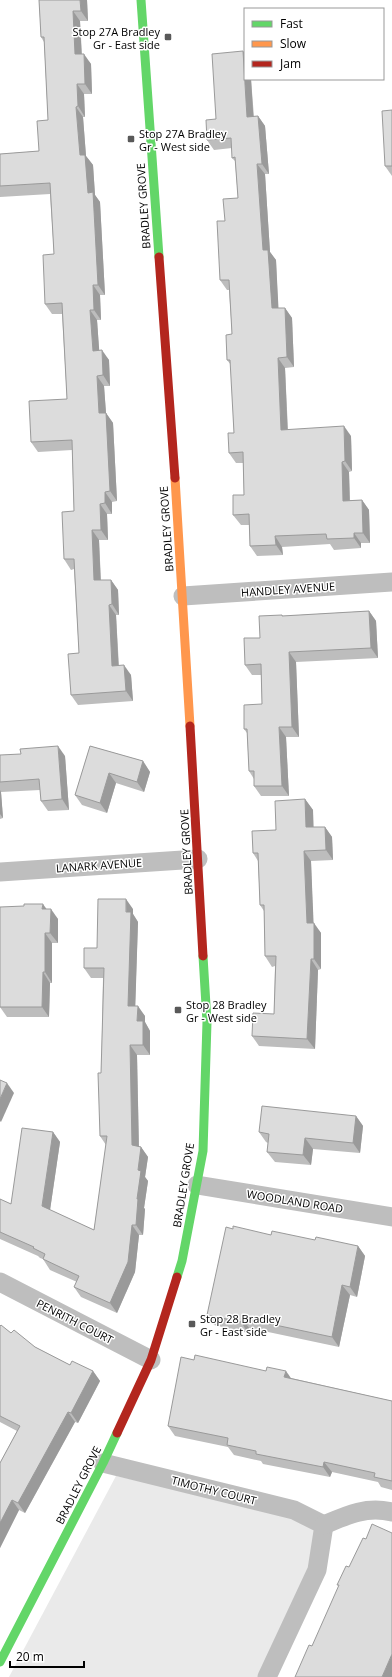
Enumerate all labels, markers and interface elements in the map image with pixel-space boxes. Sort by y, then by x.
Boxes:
legend [244,8,384,80]
text: Fast [280,15,303,32]
place label: Stop 27A Bradley Gr - East side [73,24,160,52]
marker: Stop 27A Bradley Gr - East side [163,32,173,42]
text: Slow [280,35,307,52]
text: Jam [279,55,301,72]
place label: Stop 27A Bradley Gr - West side [139,126,227,154]
marker: Stop 27A Bradley Gr - West side [126,134,136,144]
street label: BRADLEY GROVE [133,163,153,249]
street label: BRADLEY GROVE [156,486,176,572]
street label: HANDLEY AVENUE [240,578,336,600]
street label: BRADLEY GROVE [176,809,196,895]
street label: LANARK AVENUE [55,855,143,875]
place label: Stop 28 Bradley Gr - West side [186,997,267,1025]
marker: Stop 28 Bradley Gr - West side [173,1005,183,1015]
street label: BRADLEY GROVE [169,1141,197,1229]
street label: WOODLAND ROAD [246,1186,344,1216]
street label: PENRITH COURT [34,1295,116,1347]
place label: Stop 28 Bradley Gr - East side [200,1311,281,1339]
marker: Stop 28 Bradley Gr - East side [187,1319,197,1329]
street label: BRADLEY GROVE [52,1443,104,1527]
street label: TIMOTHY COURT [170,1472,258,1508]
scale bar [10,1643,84,1669]
text: 20 m [16,1648,44,1665]

